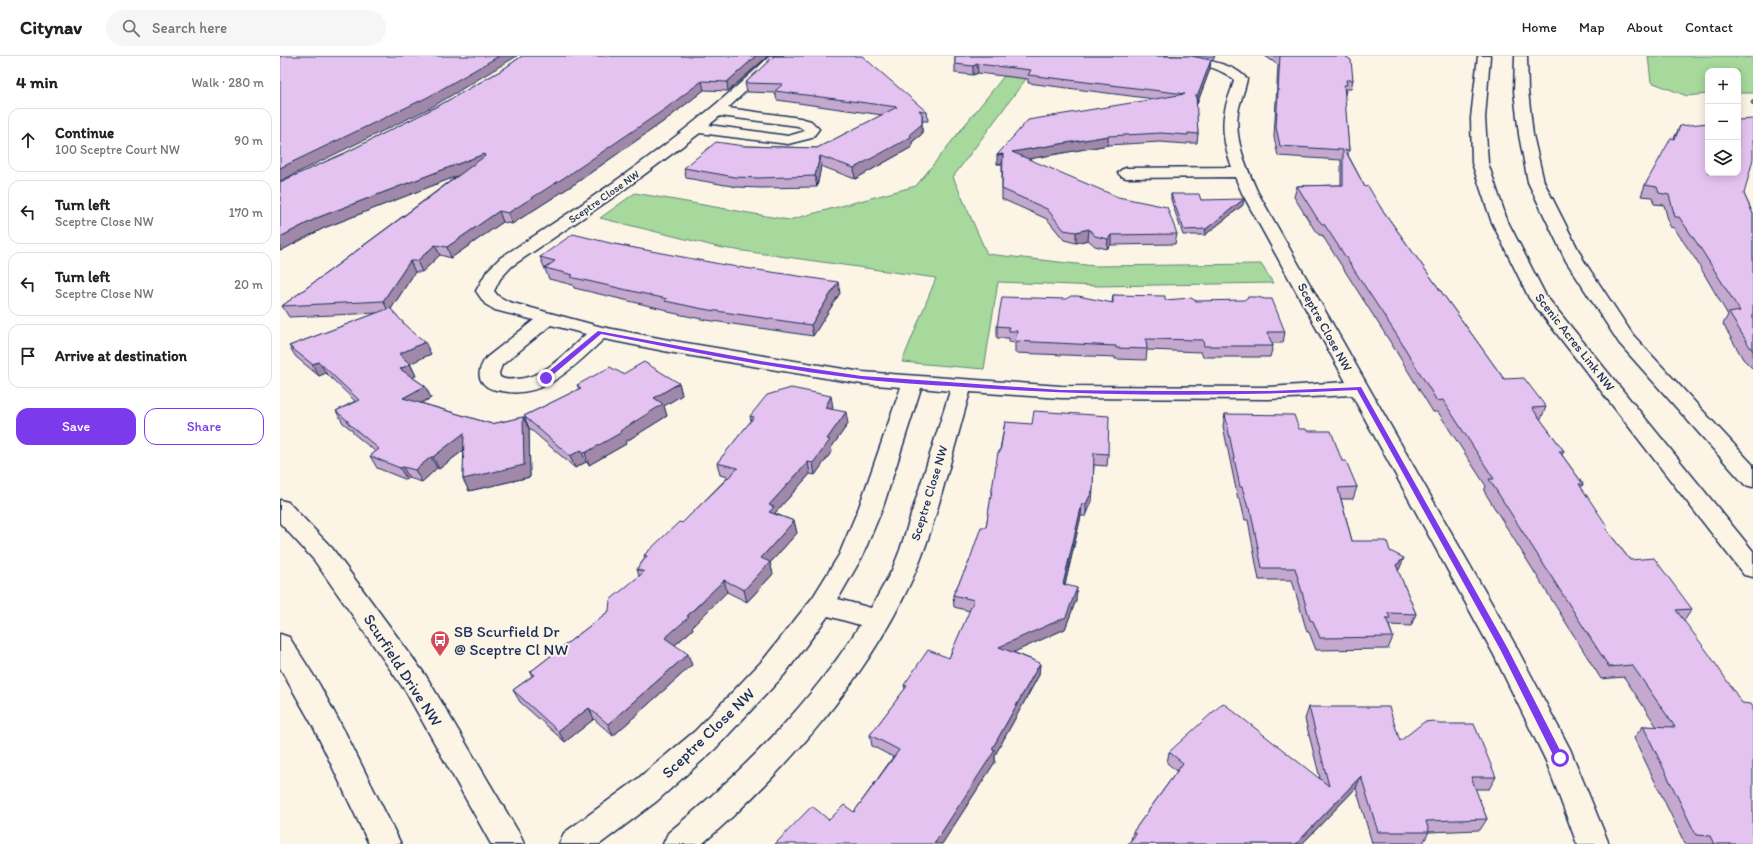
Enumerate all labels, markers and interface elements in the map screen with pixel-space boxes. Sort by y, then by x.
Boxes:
search box [106,10,386,46]
text: Citynav [20,16,82,39]
icon: search [120,17,142,39]
text: Search here [152,19,227,37]
text: Home [1522,19,1557,36]
text: Map [1579,19,1605,36]
text: About [1627,19,1663,36]
text: Contact [1685,19,1733,36]
map controls [1705,68,1741,176]
button: + [1705,68,1741,104]
text: 4 min [16,72,58,92]
text: Walk · 280 m [191,75,264,90]
button: − [1705,104,1741,140]
text: Continue [55,124,114,142]
icon: ahead [17,129,39,151]
text: 90 m [234,133,263,148]
button: layers [1705,140,1741,176]
text: 100 Sceptre Court NW [55,142,180,157]
street label: Sceptre Close NW [566,167,642,226]
text: Turn left [55,196,110,214]
icon: left [17,201,39,223]
text: 170 m [229,205,263,220]
text: Sceptre Close NW [55,214,154,229]
text: Turn left [55,268,110,286]
icon: left [17,273,39,295]
text: 20 m [234,277,263,292]
street label: Sceptre Close NW [1295,280,1355,374]
text: Sceptre Close NW [55,286,154,301]
street label: Scenic Acres Link NW [1532,290,1618,394]
icon: arrive [17,345,39,367]
text: Arrive at destination [55,347,187,365]
route end [537,369,555,387]
button: Save [16,408,136,445]
button: Share [144,408,264,445]
street label: Sceptre Close NW [907,444,951,542]
street label: Scurfield Drive NW [360,610,447,730]
place label: SB Scurfield Dr @ Sceptre Cl NW [454,622,568,659]
bus stop icon: SB Scurfield Dr @ Sceptre Cl NW [429,629,451,657]
street label: Sceptre Close NW [658,684,759,782]
route start [1551,749,1569,767]

